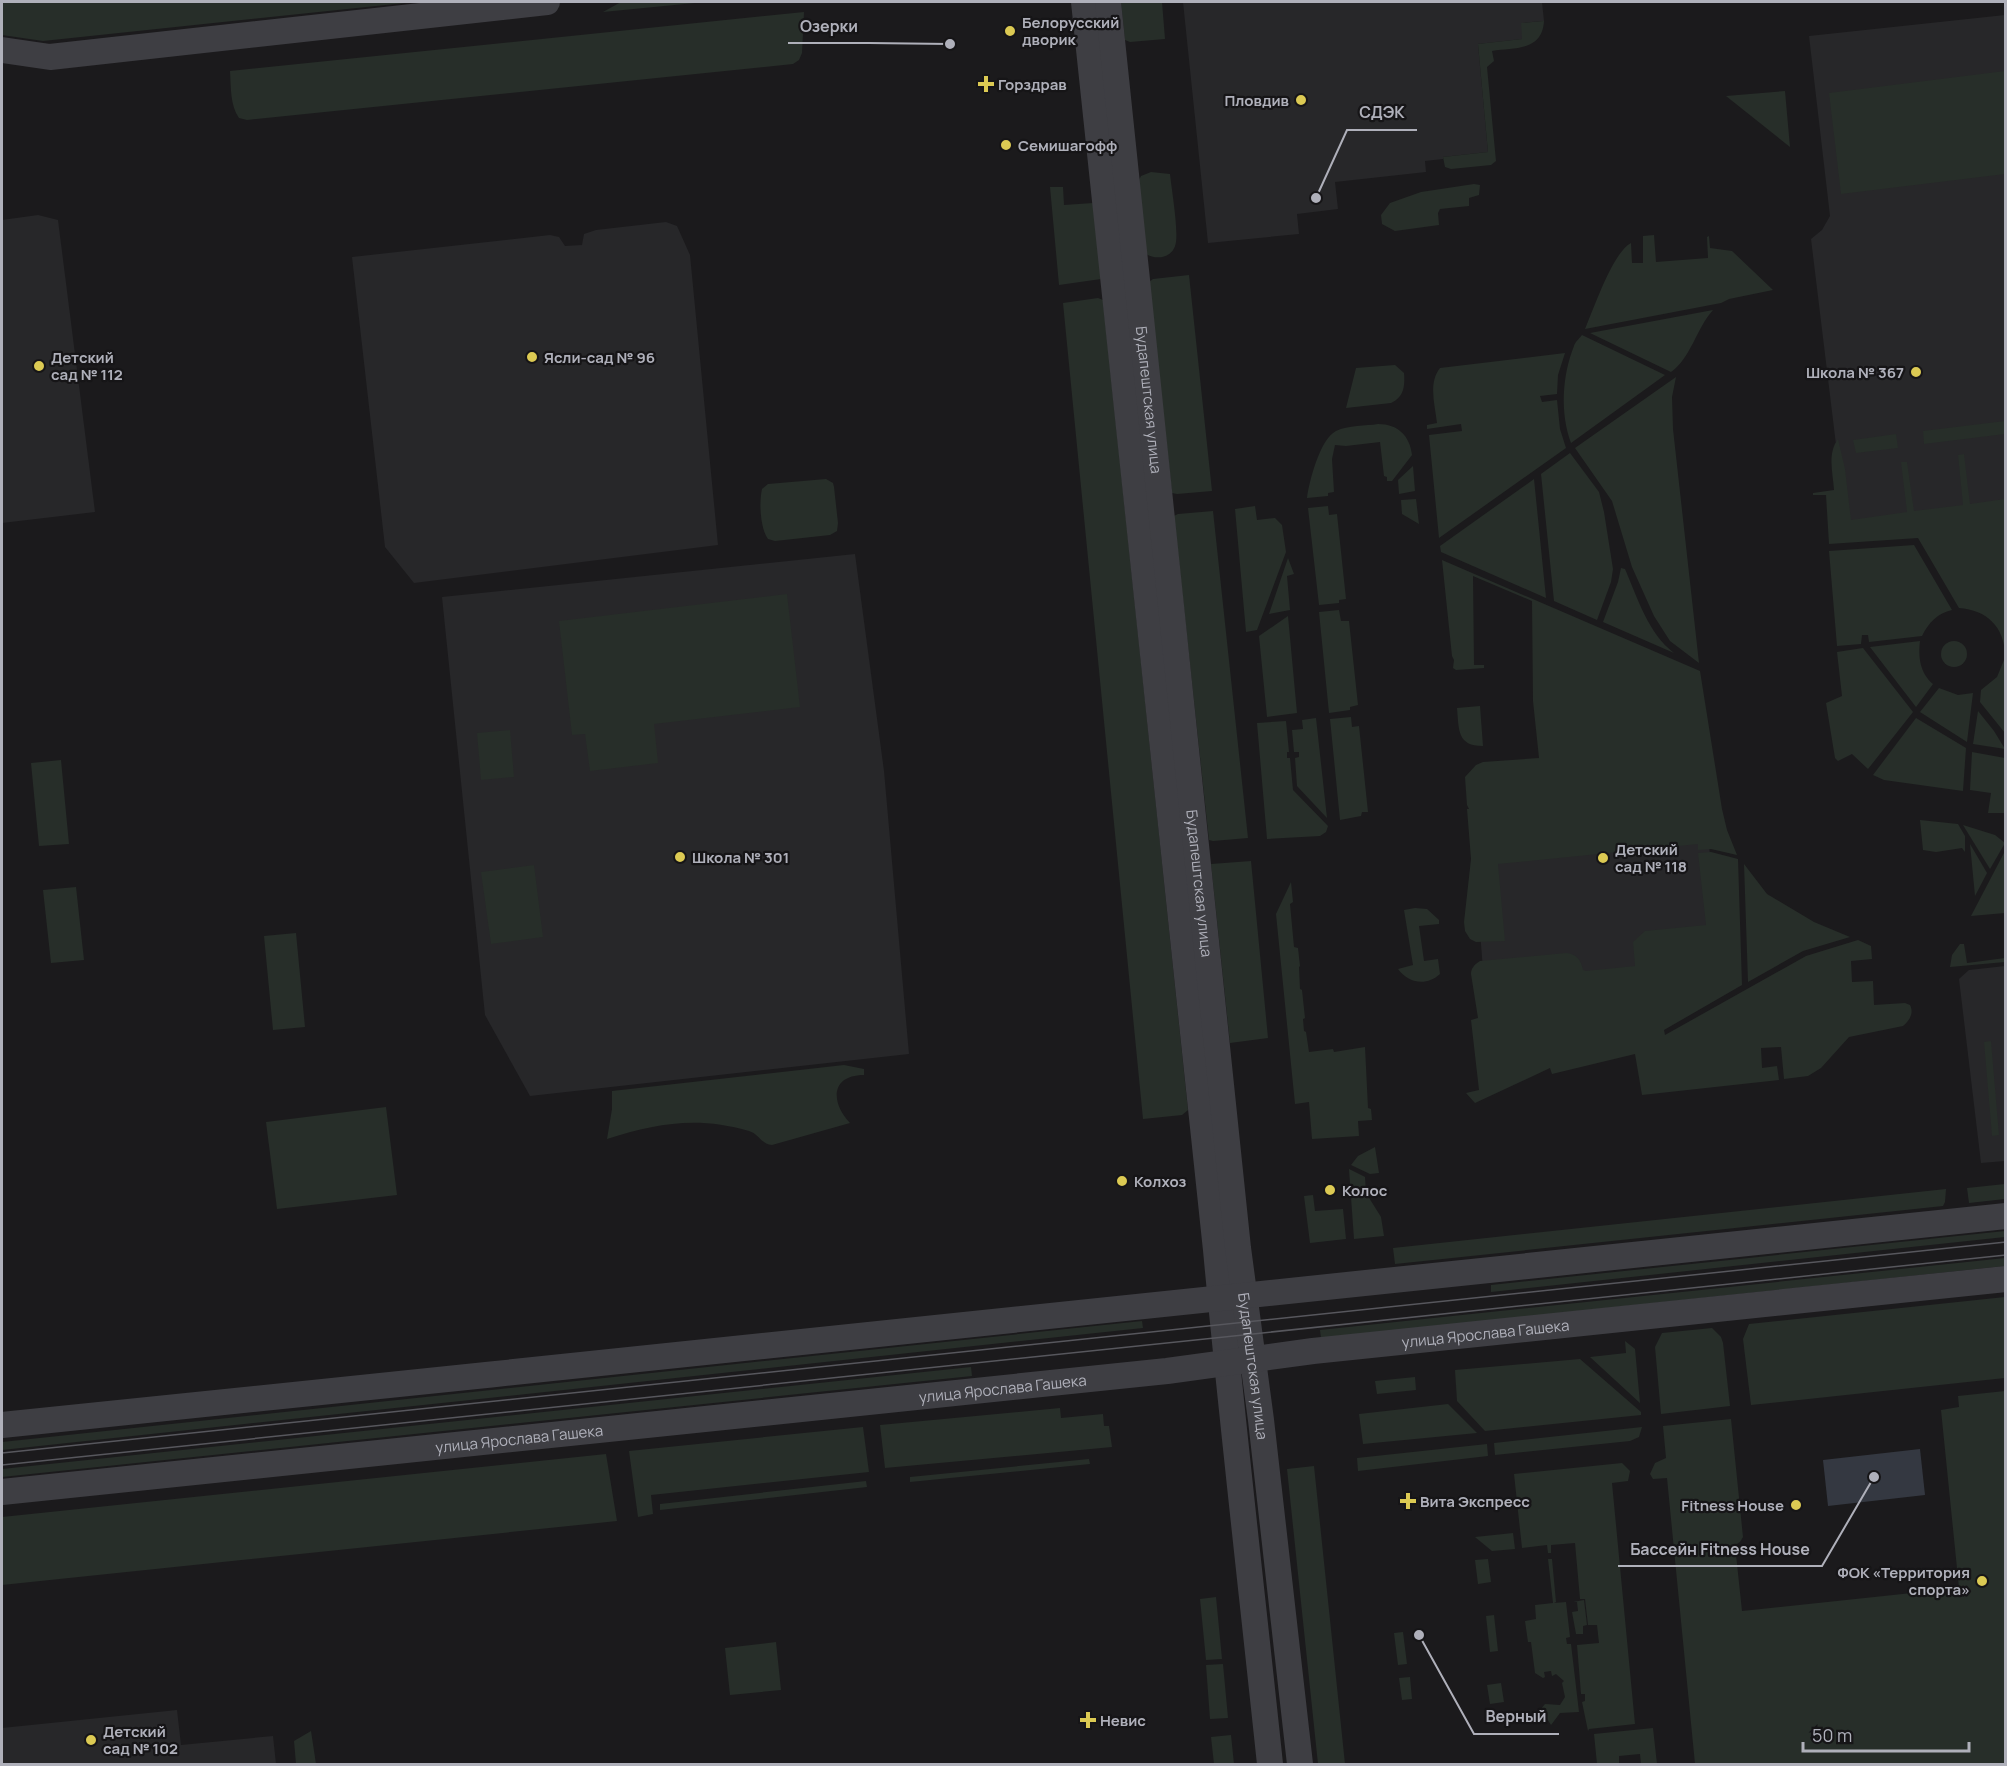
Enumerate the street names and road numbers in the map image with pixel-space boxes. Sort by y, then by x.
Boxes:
street label: Будапештская улица [1131,325,1168,475]
street label: Будапештская улица [1182,809,1218,958]
street label: Будапештская улица [1234,1291,1274,1441]
street label: улица Ярослава Гашека [1401,1314,1570,1352]
street label: улица Ярослава Гашека [918,1369,1087,1407]
street label: улица Ярослава Гашека [434,1419,604,1457]

